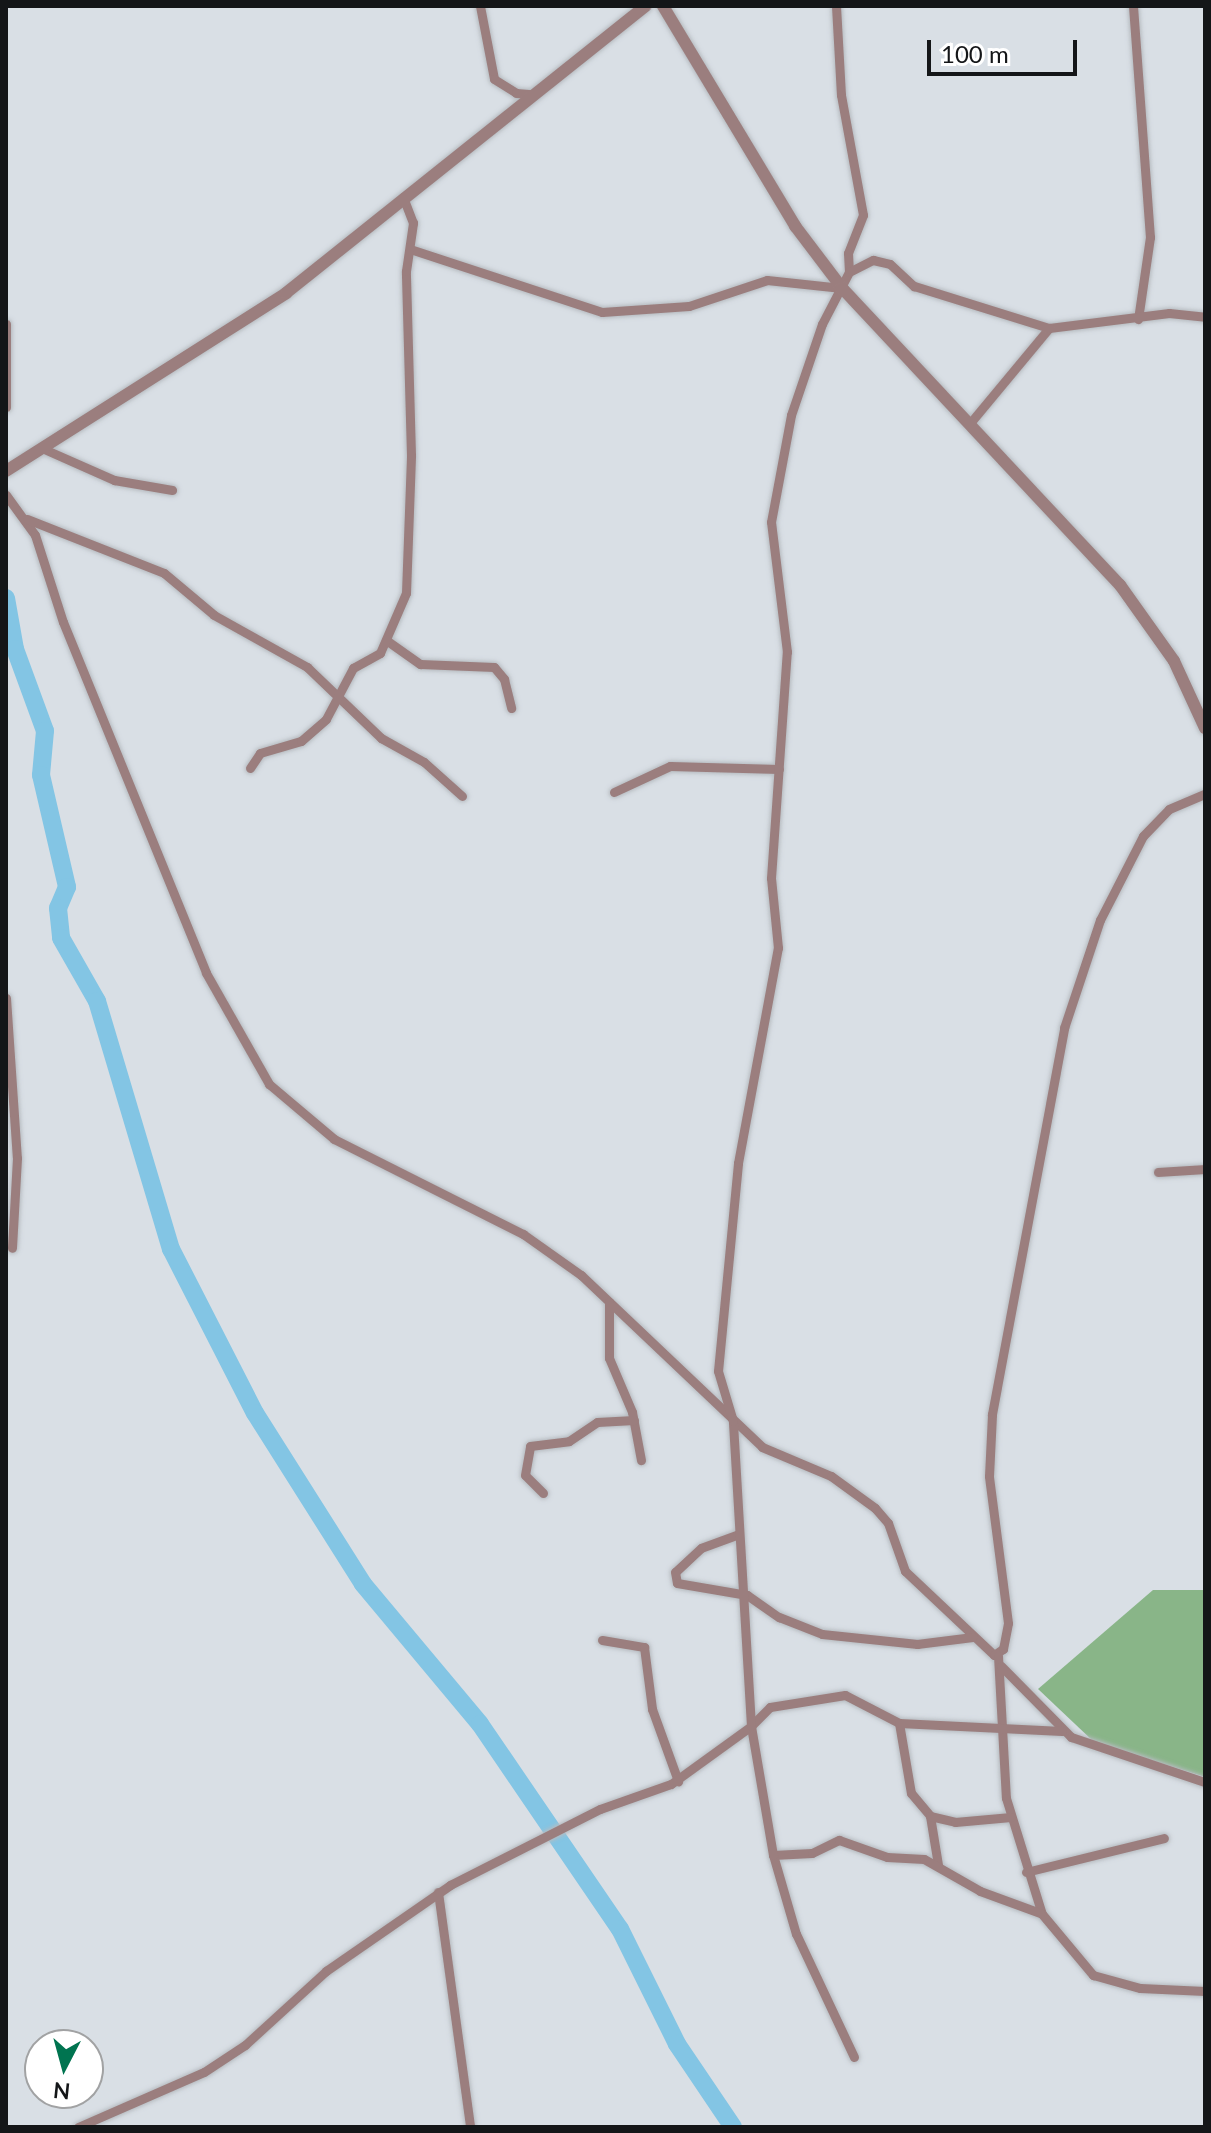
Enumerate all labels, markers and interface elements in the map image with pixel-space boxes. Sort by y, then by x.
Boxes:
scale bar [931,24,1081,74]
text: 100 m [941,39,1009,68]
north arrow [24,2029,104,2109]
text: N [52,2077,71,2106]

